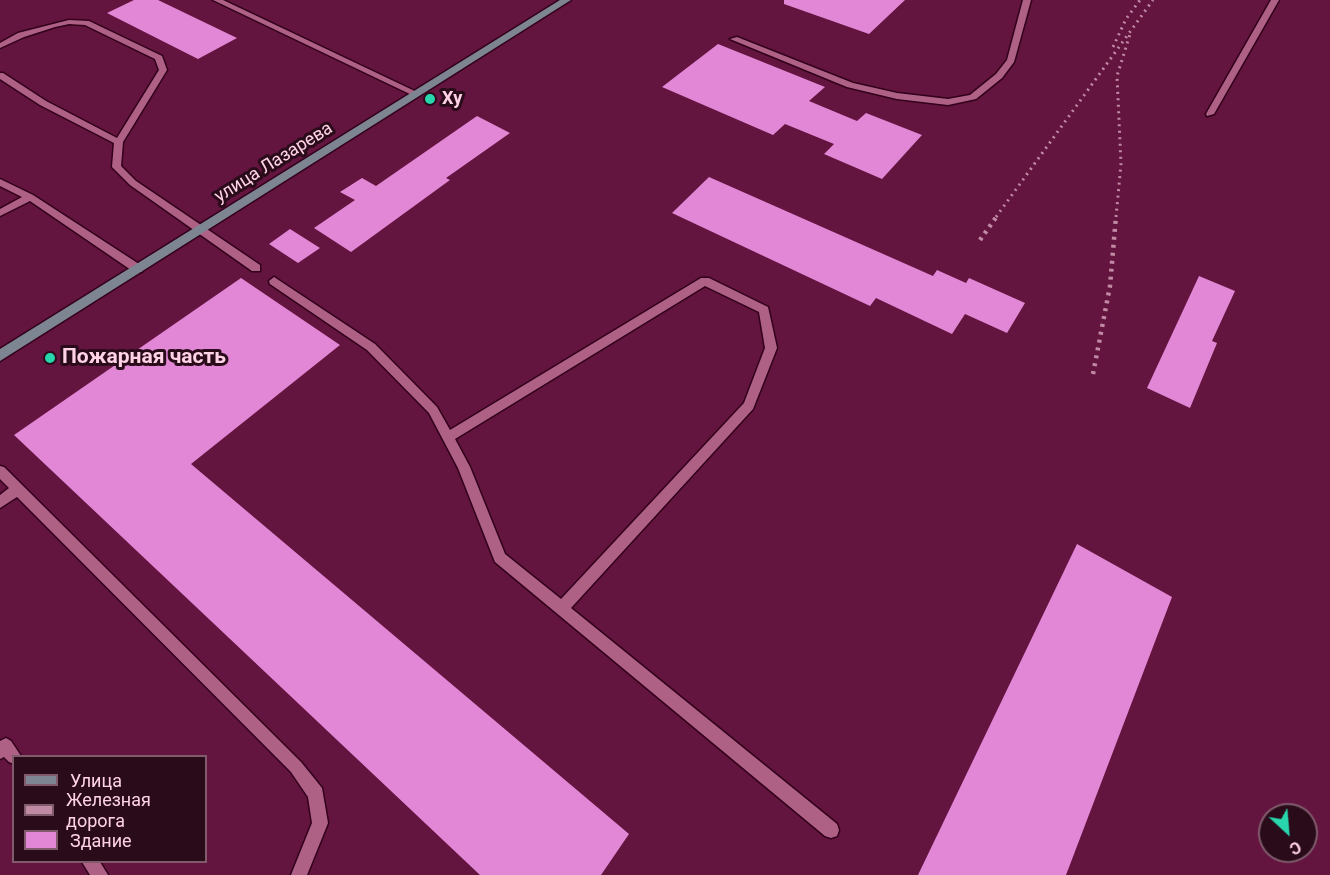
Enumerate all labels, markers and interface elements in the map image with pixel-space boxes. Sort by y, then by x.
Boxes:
place label: Xy [442,88,462,110]
marker: Xy [423,92,437,106]
street label: улица Лазарева [211,118,337,208]
place label: Пожарная часть [62,345,226,371]
marker: Пожарная часть [43,351,57,365]
legend [12,755,207,863]
text: Улица [70,770,122,791]
text: Железная дорога [66,789,151,831]
north arrow [1258,803,1318,863]
text: Здание [70,830,132,851]
text: С [1286,837,1304,859]

